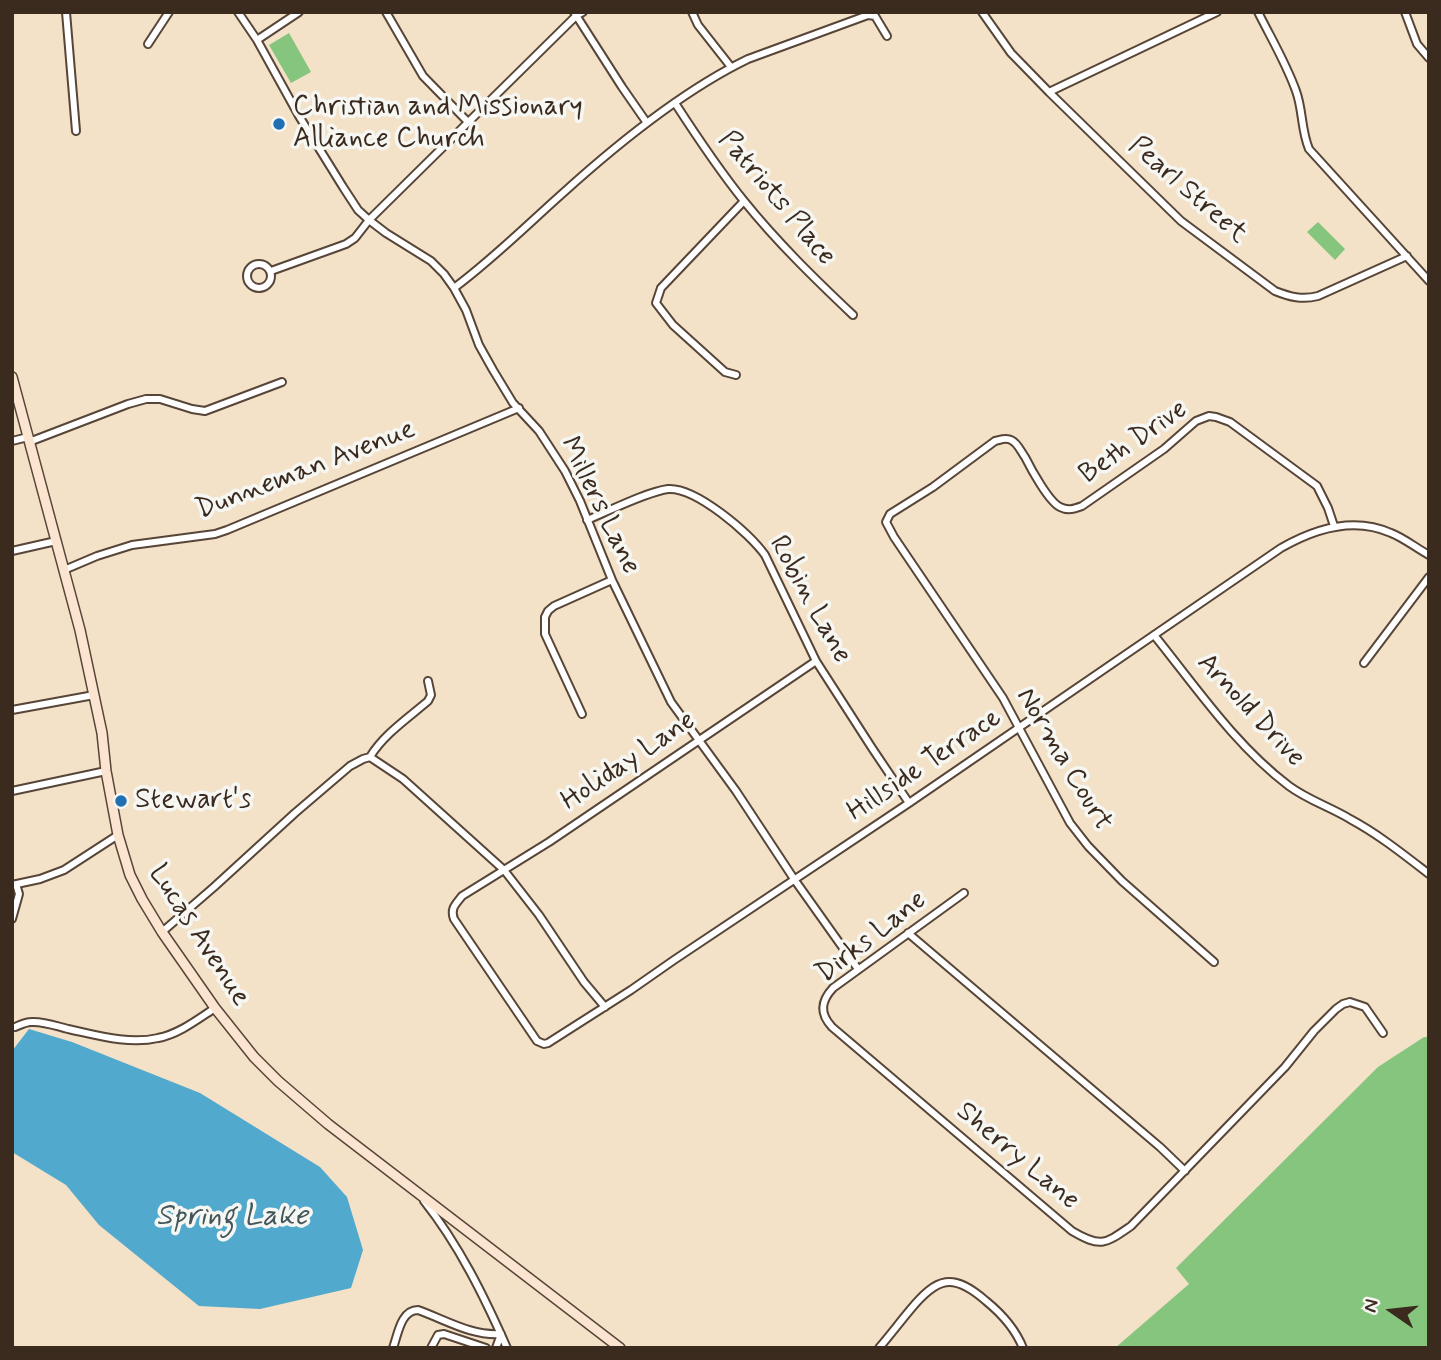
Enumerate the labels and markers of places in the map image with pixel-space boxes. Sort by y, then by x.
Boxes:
place label: Christian and Missionary Alliance Church [293,91,583,157]
marker: Christian and Missionary Alliance Church [271,116,287,132]
place label: Stewart's [135,784,251,818]
marker: Stewart's [113,793,129,809]

